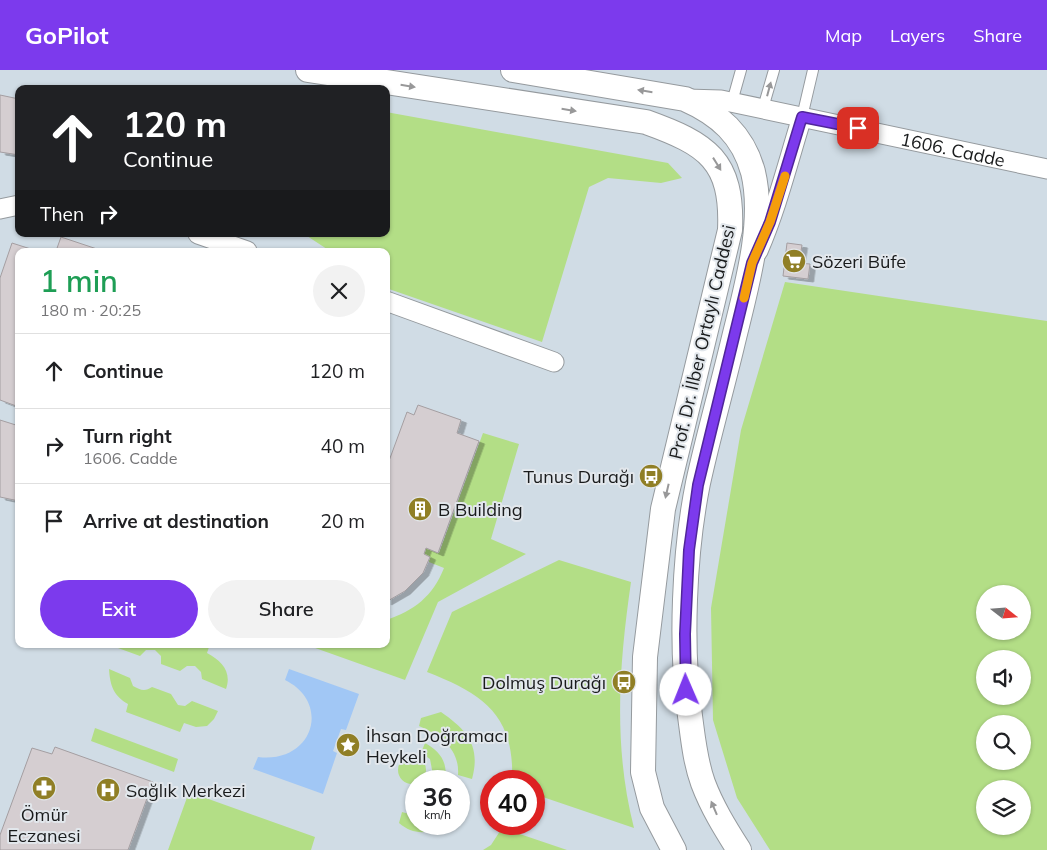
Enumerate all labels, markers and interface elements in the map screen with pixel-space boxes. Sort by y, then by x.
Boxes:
text: GoPilot [25,20,109,50]
text: Map [825,24,862,47]
text: Layers [890,24,945,47]
text: Share [973,24,1022,47]
one-way arrow [765,81,773,96]
one-way arrow [401,82,417,90]
one-way arrow [637,86,653,94]
text: 120 m [123,102,227,146]
icon: ahead [40,105,105,170]
one-way arrow [561,107,577,115]
pin [837,107,879,149]
icon: arrive [844,114,872,142]
street label: 1606. Cadde [898,127,1007,171]
text: Continue [123,145,213,173]
one-way arrow [712,158,721,171]
icon: right [94,200,122,228]
text: Then [40,202,84,226]
street label: Prof. Dr. İlber Ortaylı Caddesi [664,223,740,461]
supermarket icon: Sözeri Büfe [781,248,807,274]
place label: Sözeri Büfe [812,250,906,273]
text: 1 min [40,262,118,300]
button: close [313,265,365,317]
text: 180 m · 20:25 [40,300,141,320]
icon: ahead [40,357,68,385]
text: Continue [83,359,163,383]
text: 120 m [309,359,365,383]
text: Turn right [83,424,172,448]
icon: right [40,432,68,460]
text: 40 m [321,434,365,458]
text: 1606. Cadde [83,448,177,468]
bus stop icon: Tunus Durağı [638,463,664,489]
place label: Tunus Durağı [523,465,634,488]
one-way arrow [663,484,671,499]
building icon: B Building [407,496,433,522]
place label: B Building [438,498,523,521]
icon: arrive [40,507,68,535]
text: Arrive at destination [83,509,269,533]
text: 20 m [321,509,365,533]
button: Exit [40,580,198,638]
button: Share [208,580,365,638]
north arrow [976,585,1031,640]
map controls [976,585,1031,835]
button: sound [976,650,1031,705]
position arrow [659,663,711,715]
bus stop icon: Dolmuş Durağı [611,669,637,695]
place label: Dolmuş Durağı [482,671,606,694]
button: search [976,715,1031,770]
place label: İhsan Doğramacı Heykeli [366,724,508,768]
place icon: İhsan Doğramacı Heykeli [335,732,361,758]
speed limit sign: 40 [480,770,545,835]
pharmacy icon: Ömür Eczanesi [31,775,57,801]
hospital icon: Sağlık Merkezi [95,777,121,803]
place label: Sağlık Merkezi [126,779,246,802]
button: layers [976,780,1031,835]
text: 36 [422,781,453,812]
one-way arrow [709,801,717,815]
place label: Ömür Eczanesi [7,803,81,847]
text: km/h [424,807,451,822]

